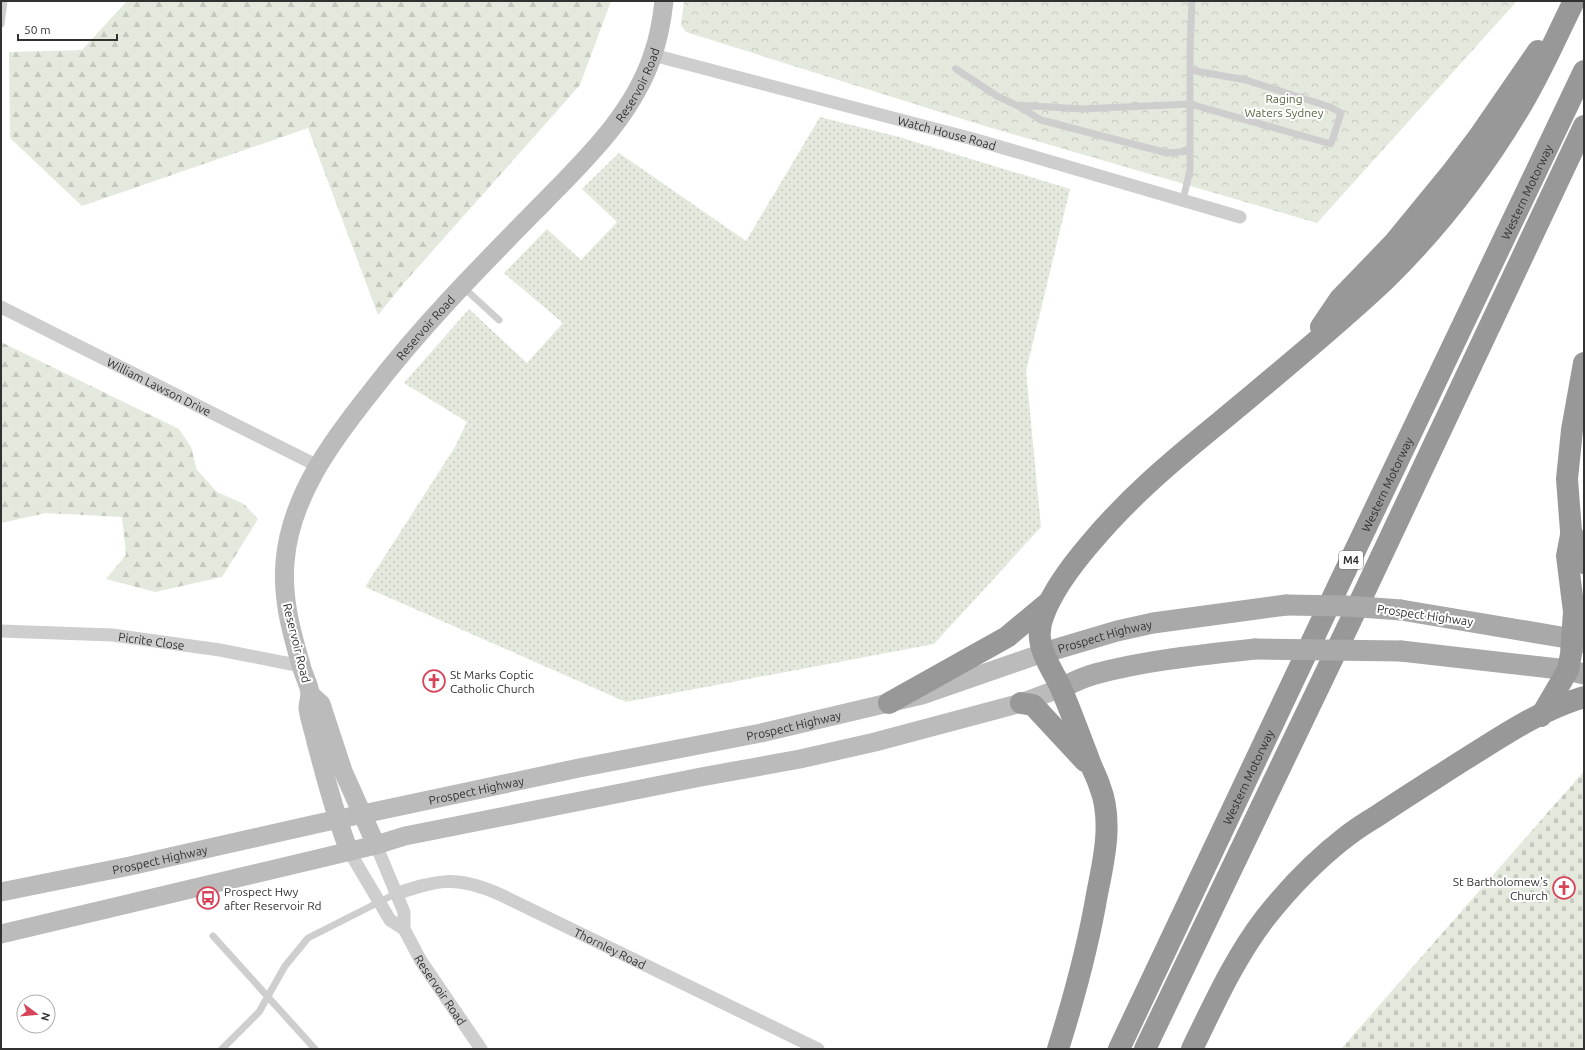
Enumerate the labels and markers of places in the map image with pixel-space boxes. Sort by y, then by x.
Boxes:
church icon: St Marks Coptic Catholic Church [421,668,447,694]
place label: St Marks Coptic Catholic Church [450,668,535,695]
place label: St Bartholomew's Church [1453,875,1548,902]
church icon: St Bartholomew's Church [1551,875,1577,901]
bus stop icon: Prospect Hwy after Reservoir Rd [195,885,221,911]
place label: Prospect Hwy after Reservoir Rd [224,885,322,912]

